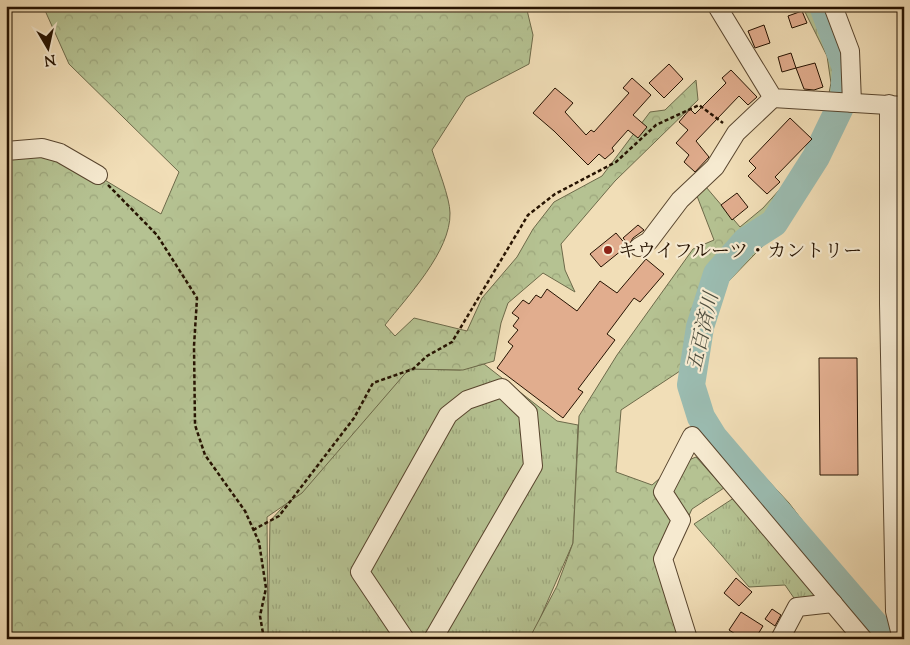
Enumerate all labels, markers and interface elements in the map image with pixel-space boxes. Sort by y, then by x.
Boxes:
north arrow [22,22,72,72]
text: N [43,48,57,70]
place label: キウイフルーツ・カントリー [618,239,862,266]
marker: キウイフルーツ・カントリー [602,244,614,256]
water label: 五百済川 [681,288,728,375]

